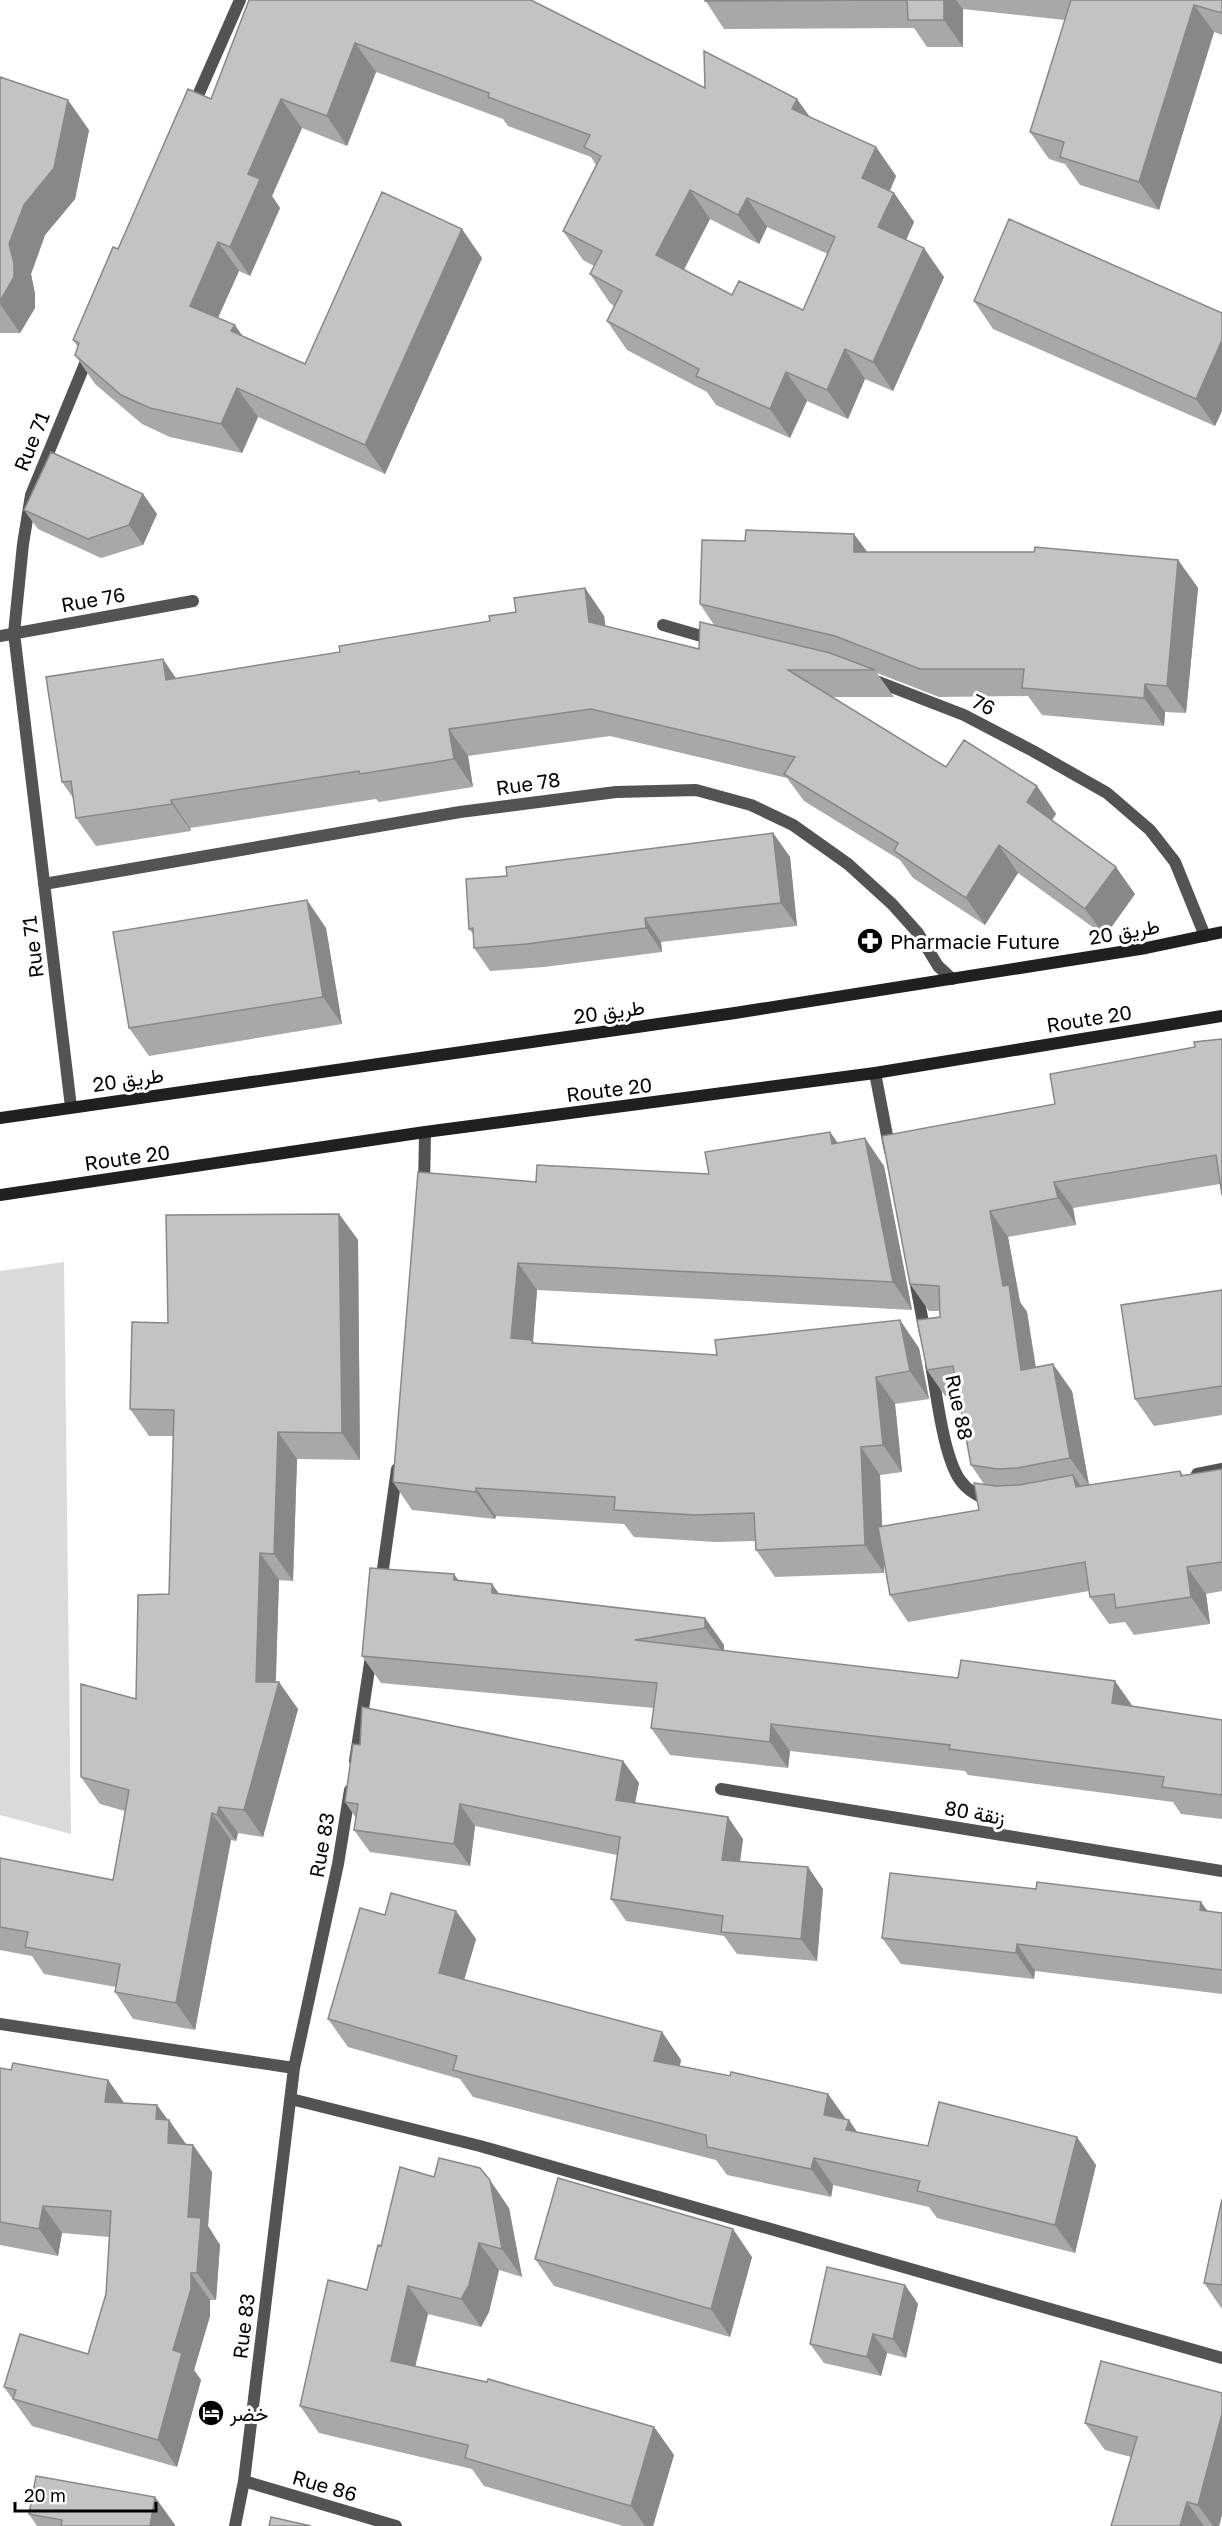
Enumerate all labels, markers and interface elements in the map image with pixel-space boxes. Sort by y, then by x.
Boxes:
street label: Rue 71 [8,407,54,474]
street label: Rue 76 [59,582,127,616]
street label: 76 [969,688,999,720]
street label: Rue 78 [494,767,562,799]
street label: طريق 20 [1087,913,1162,951]
street label: Rue 71 [16,914,48,979]
pharmacy icon: Pharmacie Future [855,926,885,956]
place label: Pharmacie Future [890,929,1060,953]
street label: طريق 20 [572,994,646,1030]
street label: Route 20 [1045,999,1133,1037]
street label: طريق 20 [91,1062,165,1098]
street label: Route 20 [565,1072,653,1106]
street label: Route 20 [83,1139,171,1175]
street label: Rue 88 [941,1372,979,1442]
street label: زنقة 80 [942,1795,1007,1831]
street label: Rue 83 [303,1811,339,1879]
street label: Rue 83 [227,2292,259,2360]
hotel icon: خضر [196,2398,226,2428]
place label: خضر [229,2401,268,2427]
street label: Rue 86 [290,2464,360,2506]
scale bar [15,2475,156,2513]
text: 20 m [24,2484,66,2506]

